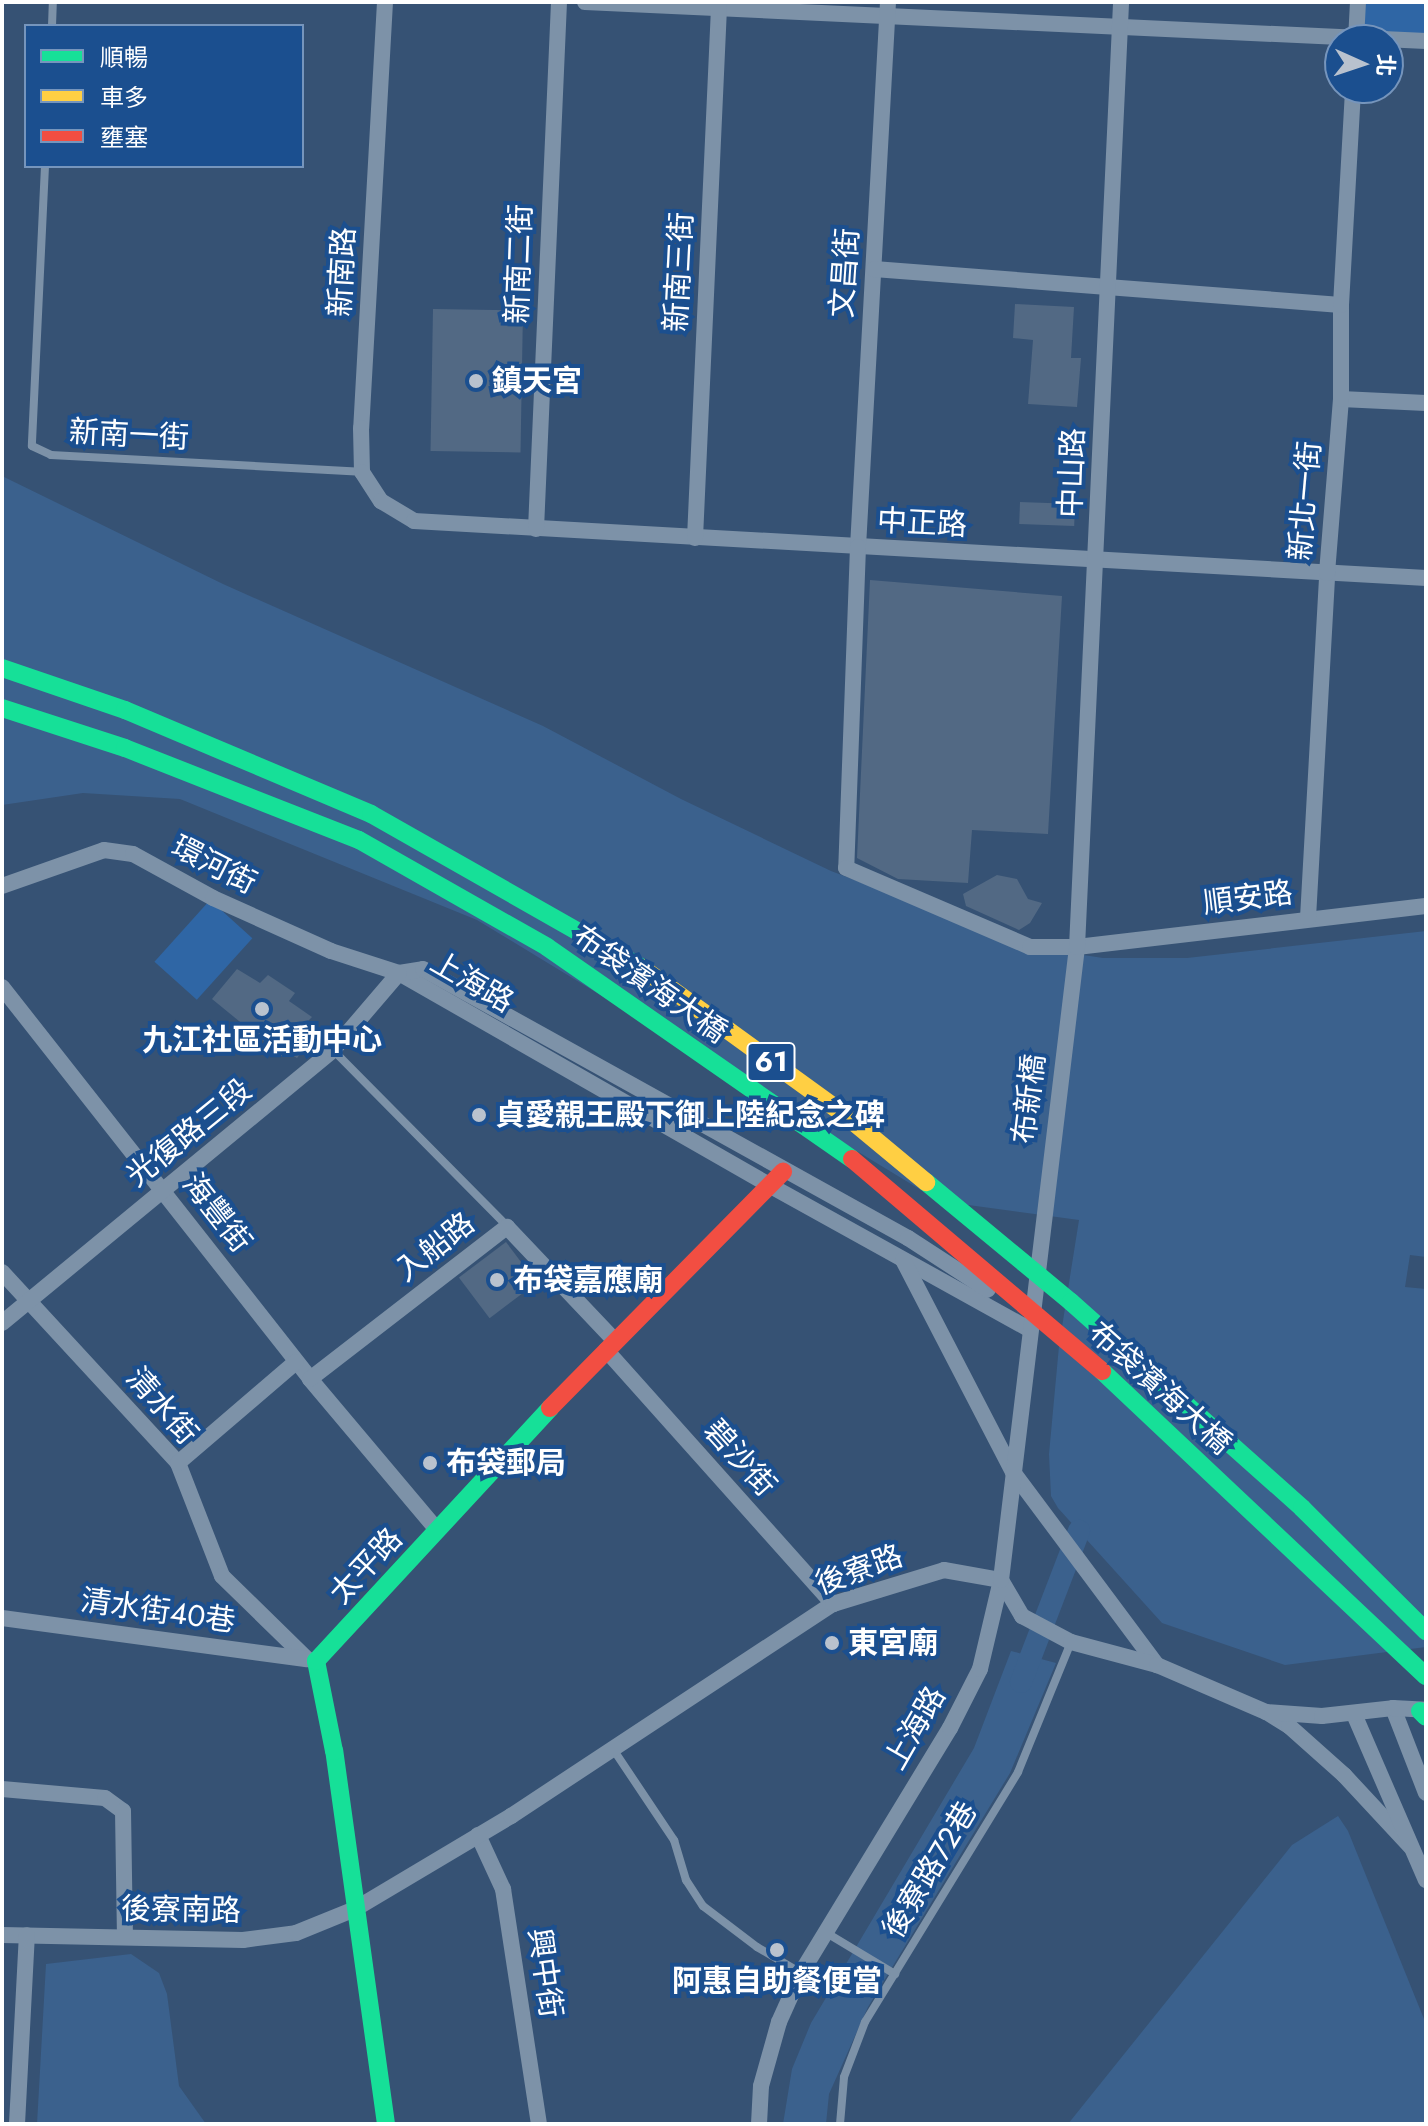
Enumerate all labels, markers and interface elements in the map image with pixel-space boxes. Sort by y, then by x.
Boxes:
legend [24,24,304,168]
north arrow [1324,24,1404,104]
text: 順暢 [100,40,148,75]
text: 北 [1369,53,1403,77]
text: 車多 [100,80,148,115]
text: 壅塞 [100,120,148,155]
street label: 新南二街 [499,203,539,325]
street label: 新南三街 [658,211,700,333]
street label: 新南路 [322,226,362,318]
street label: 文昌街 [824,227,866,319]
place label: 鎮天宮 [492,363,582,399]
marker: 鎮天宮 [467,372,485,390]
street label: 新南一街 [68,414,190,456]
street label: 中山路 [1052,427,1092,519]
street label: 新北一街 [1282,440,1328,562]
street label: 中正路 [876,503,968,543]
street label: 環河街 [166,829,262,901]
street label: 順安路 [1201,875,1295,921]
street label: 布袋濱海大橋 [566,918,734,1050]
street label: 上海路 [424,944,520,1020]
marker: 九江社區活動中心 [253,1000,271,1018]
place label: 九江社區活動中心 [142,1022,382,1058]
road number: 61 [745,1038,797,1086]
street label: 布新橋 [1006,1052,1052,1146]
street label: 光復路三段 [119,1072,259,1194]
place label: 貞愛親王殿下御上陸紀念之碑 [495,1097,885,1133]
marker: 貞愛親王殿下御上陸紀念之碑 [470,1106,488,1124]
street label: 海豐街 [175,1166,259,1260]
street label: 入船路 [388,1205,482,1289]
place label: 布袋嘉應廟 [513,1262,663,1298]
marker: 布袋嘉應廟 [488,1271,506,1289]
street label: 布袋濱海大橋 [1081,1314,1239,1462]
street label: 清水街 [119,1360,205,1452]
street label: 碧沙街 [697,1413,783,1503]
place label: 布袋郵局 [446,1445,566,1481]
marker: 布袋郵局 [421,1454,439,1472]
street label: 太平路 [322,1521,410,1611]
street label: 後寮路 [811,1538,907,1602]
street label: 清水街40巷 [79,1582,237,1640]
place label: 東宮廟 [848,1625,938,1661]
marker: 東宮廟 [823,1634,841,1652]
street label: 上海路 [877,1680,953,1776]
street label: 後寮路72巷 [875,1795,985,1945]
street label: 後寮南路 [121,1891,241,1929]
street label: 興中街 [521,1926,569,2020]
marker: 阿惠自助餐便當 [768,1941,786,1959]
place label: 阿惠自助餐便當 [672,1963,882,1999]

